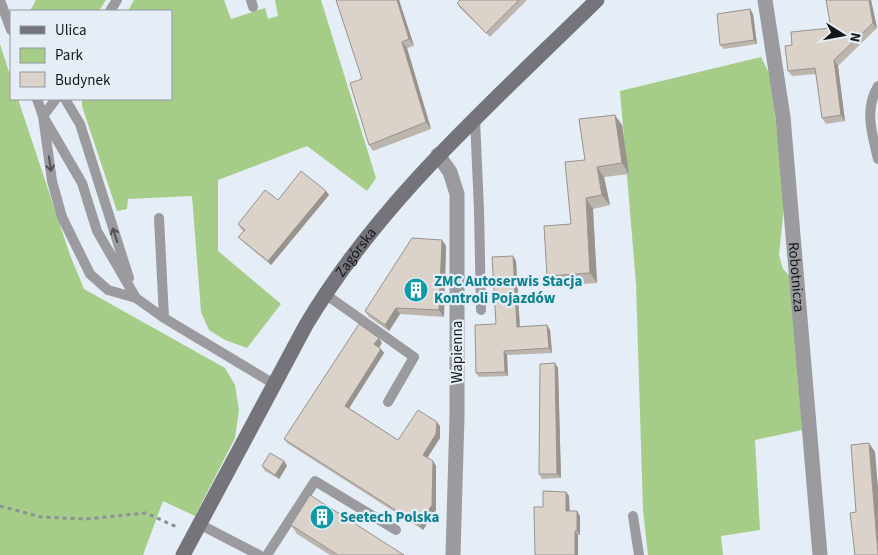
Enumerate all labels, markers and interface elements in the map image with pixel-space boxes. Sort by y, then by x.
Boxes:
legend [10,10,172,100]
north arrow [818,10,868,60]
text: Ulica [55,20,86,41]
text: N [844,31,865,44]
text: Park [55,45,84,66]
text: Budynek [55,70,111,91]
one-way arrow [45,155,55,171]
street label: Zagórska [330,223,381,281]
one-way arrow [110,227,120,243]
street label: Robotnicza [783,241,810,313]
place label: ZMC Autoserwis Stacja Kontroli Pojazdów [434,271,582,309]
building icon: ZMC Autoserwis Stacja Kontroli Pojazdów [403,277,429,303]
street label: Wapienna [447,321,468,383]
building icon: Seetech Polska [309,504,335,530]
place label: Seetech Polska [340,507,440,528]

